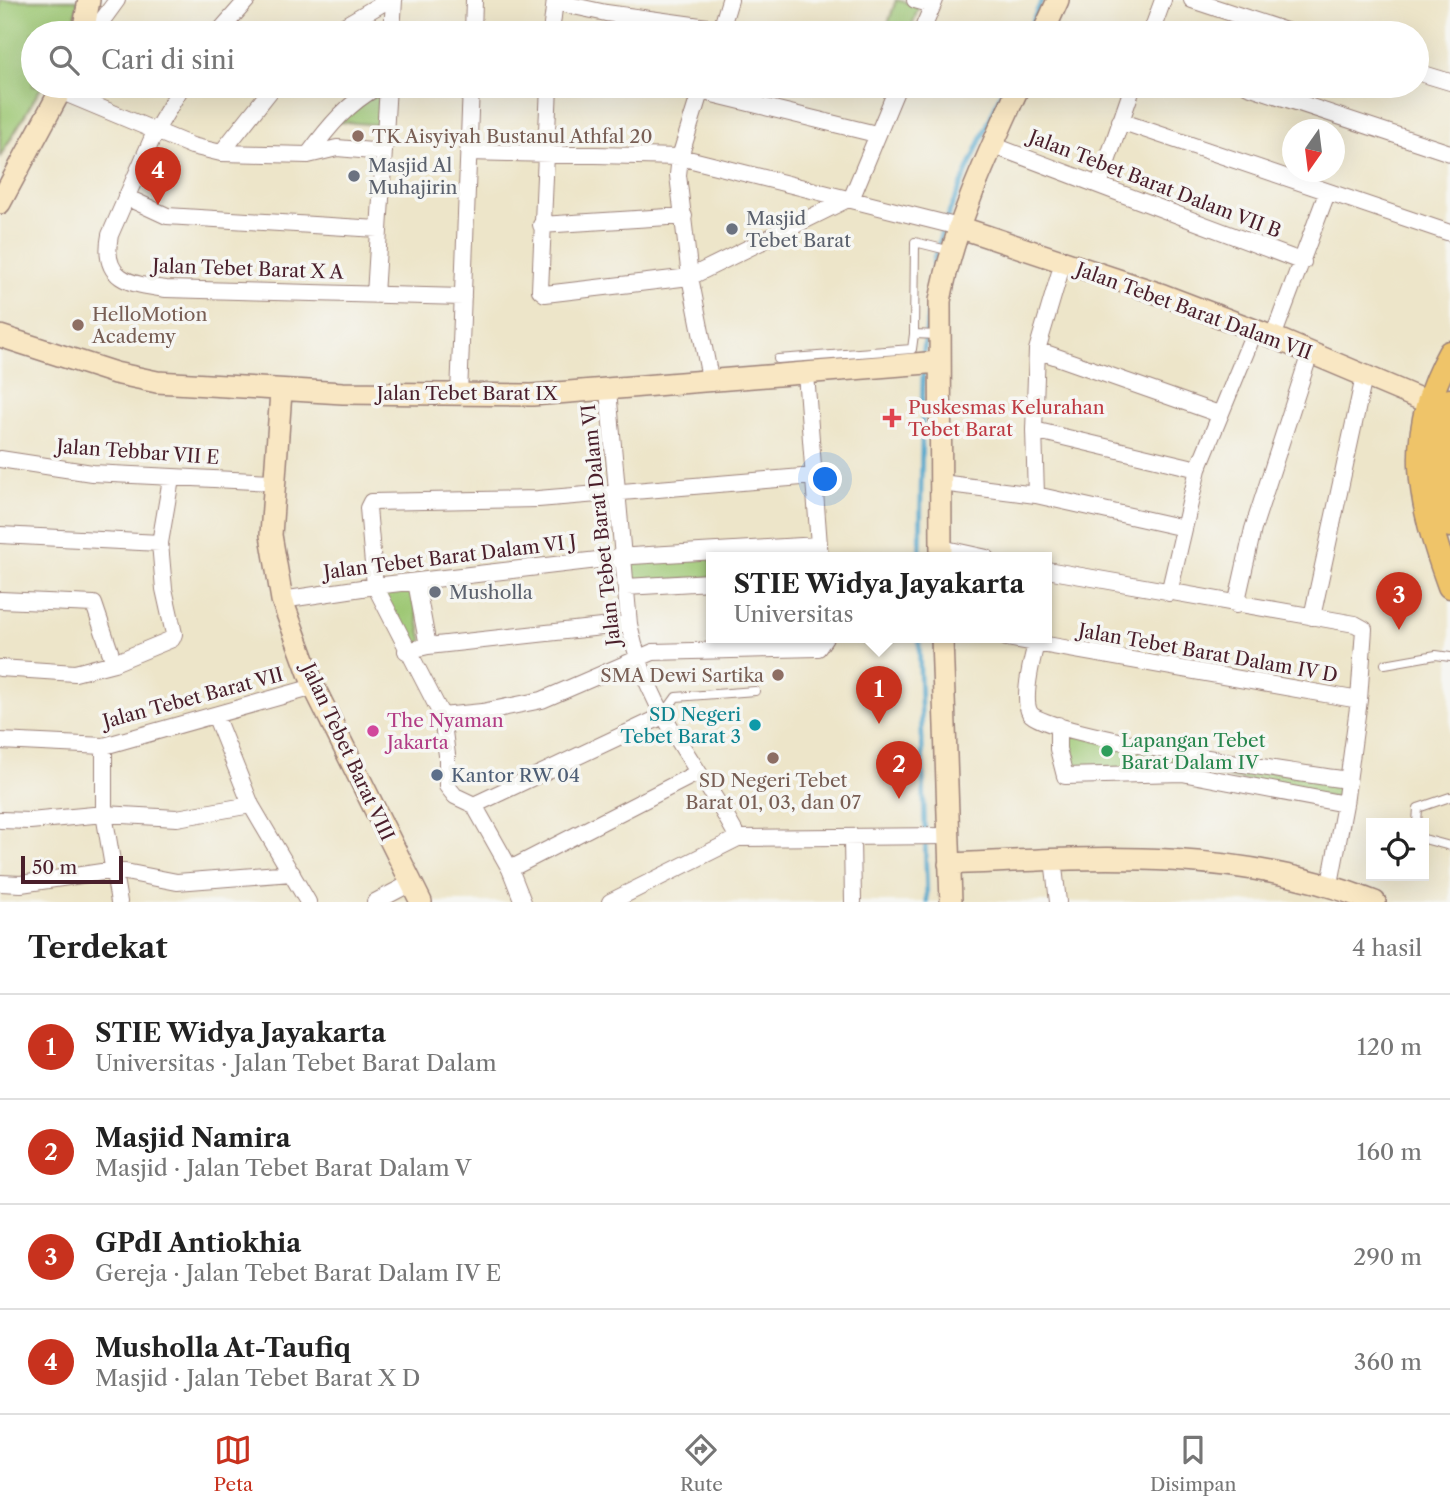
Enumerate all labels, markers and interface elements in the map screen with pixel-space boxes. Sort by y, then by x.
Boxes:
search box [21,21,1429,98]
icon: search [45,41,83,79]
text: Cari di sini [101,44,235,76]
north arrow [1282,119,1345,182]
street label: Jalan Tebet Barat Dalam VII B [1023,124,1284,243]
place label: TK Aisyiyah Bustanul Athfal 20 [372,125,652,148]
marker: TK Aisyiyah Bustanul Athfal 20 [350,128,366,144]
pin: 4 [135,147,181,205]
place label: Masjid Al Muhajirin [368,154,457,199]
marker: Masjid Al Muhajirin [346,168,362,184]
place label: Masjid Tebet Barat [746,207,851,252]
marker: Masjid Tebet Barat [724,221,740,237]
street label: Jalan Tebet Barat X A [149,254,345,284]
street label: Jalan Tebet Barat Dalam VII [1070,256,1315,365]
place label: HelloMotion Academy [91,303,208,348]
marker: HelloMotion Academy [70,317,86,333]
street label: Jalan Tebet Barat IX [374,382,558,405]
place label: Puskesmas Kelurahan Tebet Barat [908,396,1105,441]
street label: Jalan Tebet Barat Dalam VI [577,403,625,650]
marker: Puskesmas Kelurahan Tebet Barat [882,408,902,428]
street label: Jalan Tebbar VII E [53,435,220,469]
your location [808,462,842,496]
street label: Jalan Tebet Barat Dalam VI J [319,530,578,584]
popup [706,552,1052,643]
text: STIE Widya Jayakarta [733,568,1025,600]
pin: 3 [1376,572,1422,630]
place label: Musholla [449,581,533,604]
marker: Musholla [427,584,443,600]
text: Universitas [733,600,853,628]
street label: Jalan Tebet Barat Dalam IV D [1074,618,1339,687]
street label: Jalan Tebet Barat VIII [296,657,399,844]
street label: Jalan Tebet Barat VII [97,663,286,734]
place label: SMA Dewi Sartika [600,664,764,687]
pin: 1 [856,666,902,724]
marker: SMA Dewi Sartika [770,667,786,683]
place label: SD Negeri Tebet Barat 3 [621,703,741,748]
place label: The Nyaman Jakarta [384,709,504,754]
marker: SD Negeri Tebet Barat 3 [747,717,763,733]
marker: The Nyaman Jakarta [365,723,381,739]
place label: Lapangan Tebet Barat Dalam IV [1121,729,1266,774]
pin: 2 [876,741,922,799]
marker: Lapangan Tebet Barat Dalam IV [1099,743,1115,759]
marker: SD Negeri Tebet Barat 01, 03, dan 07 [765,750,781,766]
place label: Kantor RW 04 [451,764,580,787]
marker: Kantor RW 04 [429,767,445,783]
place label: SD Negeri Tebet Barat 01, 03, dan 07 [685,769,861,814]
map controls [1366,818,1429,881]
button: locate [1366,818,1429,881]
scale bar [21,853,122,885]
text: 50 m [32,856,77,879]
text: Terdekat [28,929,168,966]
text: 4 hasil [1352,934,1422,962]
text: STIE Widya Jayakarta [95,1017,386,1049]
text: 1 [46,1033,56,1061]
text: 120 m [1357,1033,1422,1061]
text: Universitas · Jalan Tebet Barat Dalam [95,1049,497,1077]
text: Masjid Namira [95,1122,291,1154]
text: 2 [44,1138,58,1166]
text: 160 m [1357,1138,1422,1166]
text: Masjid · Jalan Tebet Barat Dalam V [95,1154,471,1182]
text: GPdI Antiokhia [95,1227,301,1259]
text: 3 [45,1243,58,1271]
text: 290 m [1353,1243,1422,1271]
text: Gereja · Jalan Tebet Barat Dalam IV E [95,1259,501,1287]
text: Musholla At-Taufiq [95,1332,351,1364]
text: 4 [44,1348,58,1376]
text: 360 m [1354,1348,1422,1376]
text: Masjid · Jalan Tebet Barat X D [95,1364,420,1392]
tab: Peta [214,1431,253,1496]
tab: Rute [680,1431,723,1496]
tab: Disimpan [1150,1431,1236,1496]

